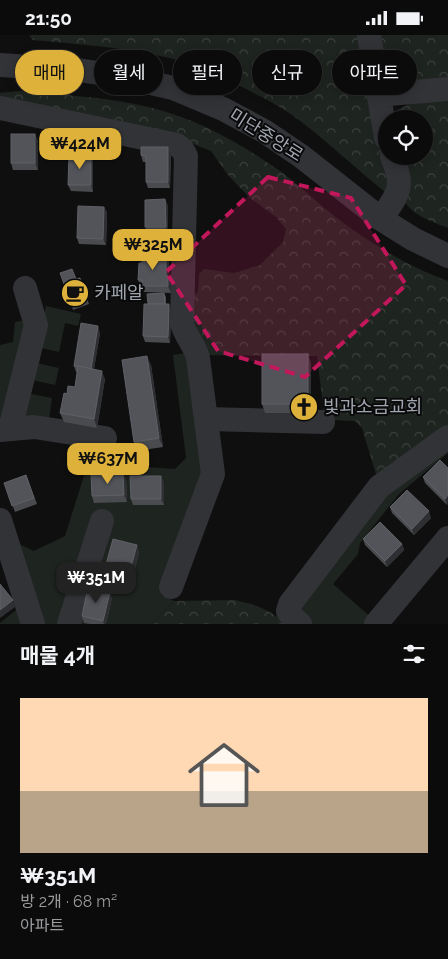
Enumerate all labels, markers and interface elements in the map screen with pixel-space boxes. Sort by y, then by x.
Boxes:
text: 21:50 [25,7,72,29]
chip: 매매 [15,50,84,95]
chip: 월세 [94,50,163,95]
chip: 필터 [173,50,242,95]
chip: 신규 [252,50,322,95]
chip: 아파트 [332,50,417,95]
street label: 미단중앙로 [226,104,307,165]
map controls [378,110,433,165]
button: locate [378,110,433,165]
pin: ₩424M [45,127,115,170]
text: ₩424M [50,134,110,153]
pin: ₩325M [118,229,188,271]
text: ₩325M [123,235,183,254]
cafe icon: 카페알 [60,278,90,308]
place label: 카페알 [94,282,144,303]
church icon: 빛과소금교회 [289,392,319,422]
place label: 빛과소금교회 [323,396,422,417]
pin: ₩637M [73,443,143,485]
text: ₩637M [78,449,138,468]
pin: ₩351M [61,561,131,604]
text: ₩351M [67,568,125,587]
icon: filters [400,640,428,668]
text: 매물 4개 [20,643,95,668]
icon: home [179,730,269,820]
text: ₩351M [20,863,96,888]
text: 방 2개 · 68 m² [20,892,117,911]
text: 아파트 [20,916,64,935]

